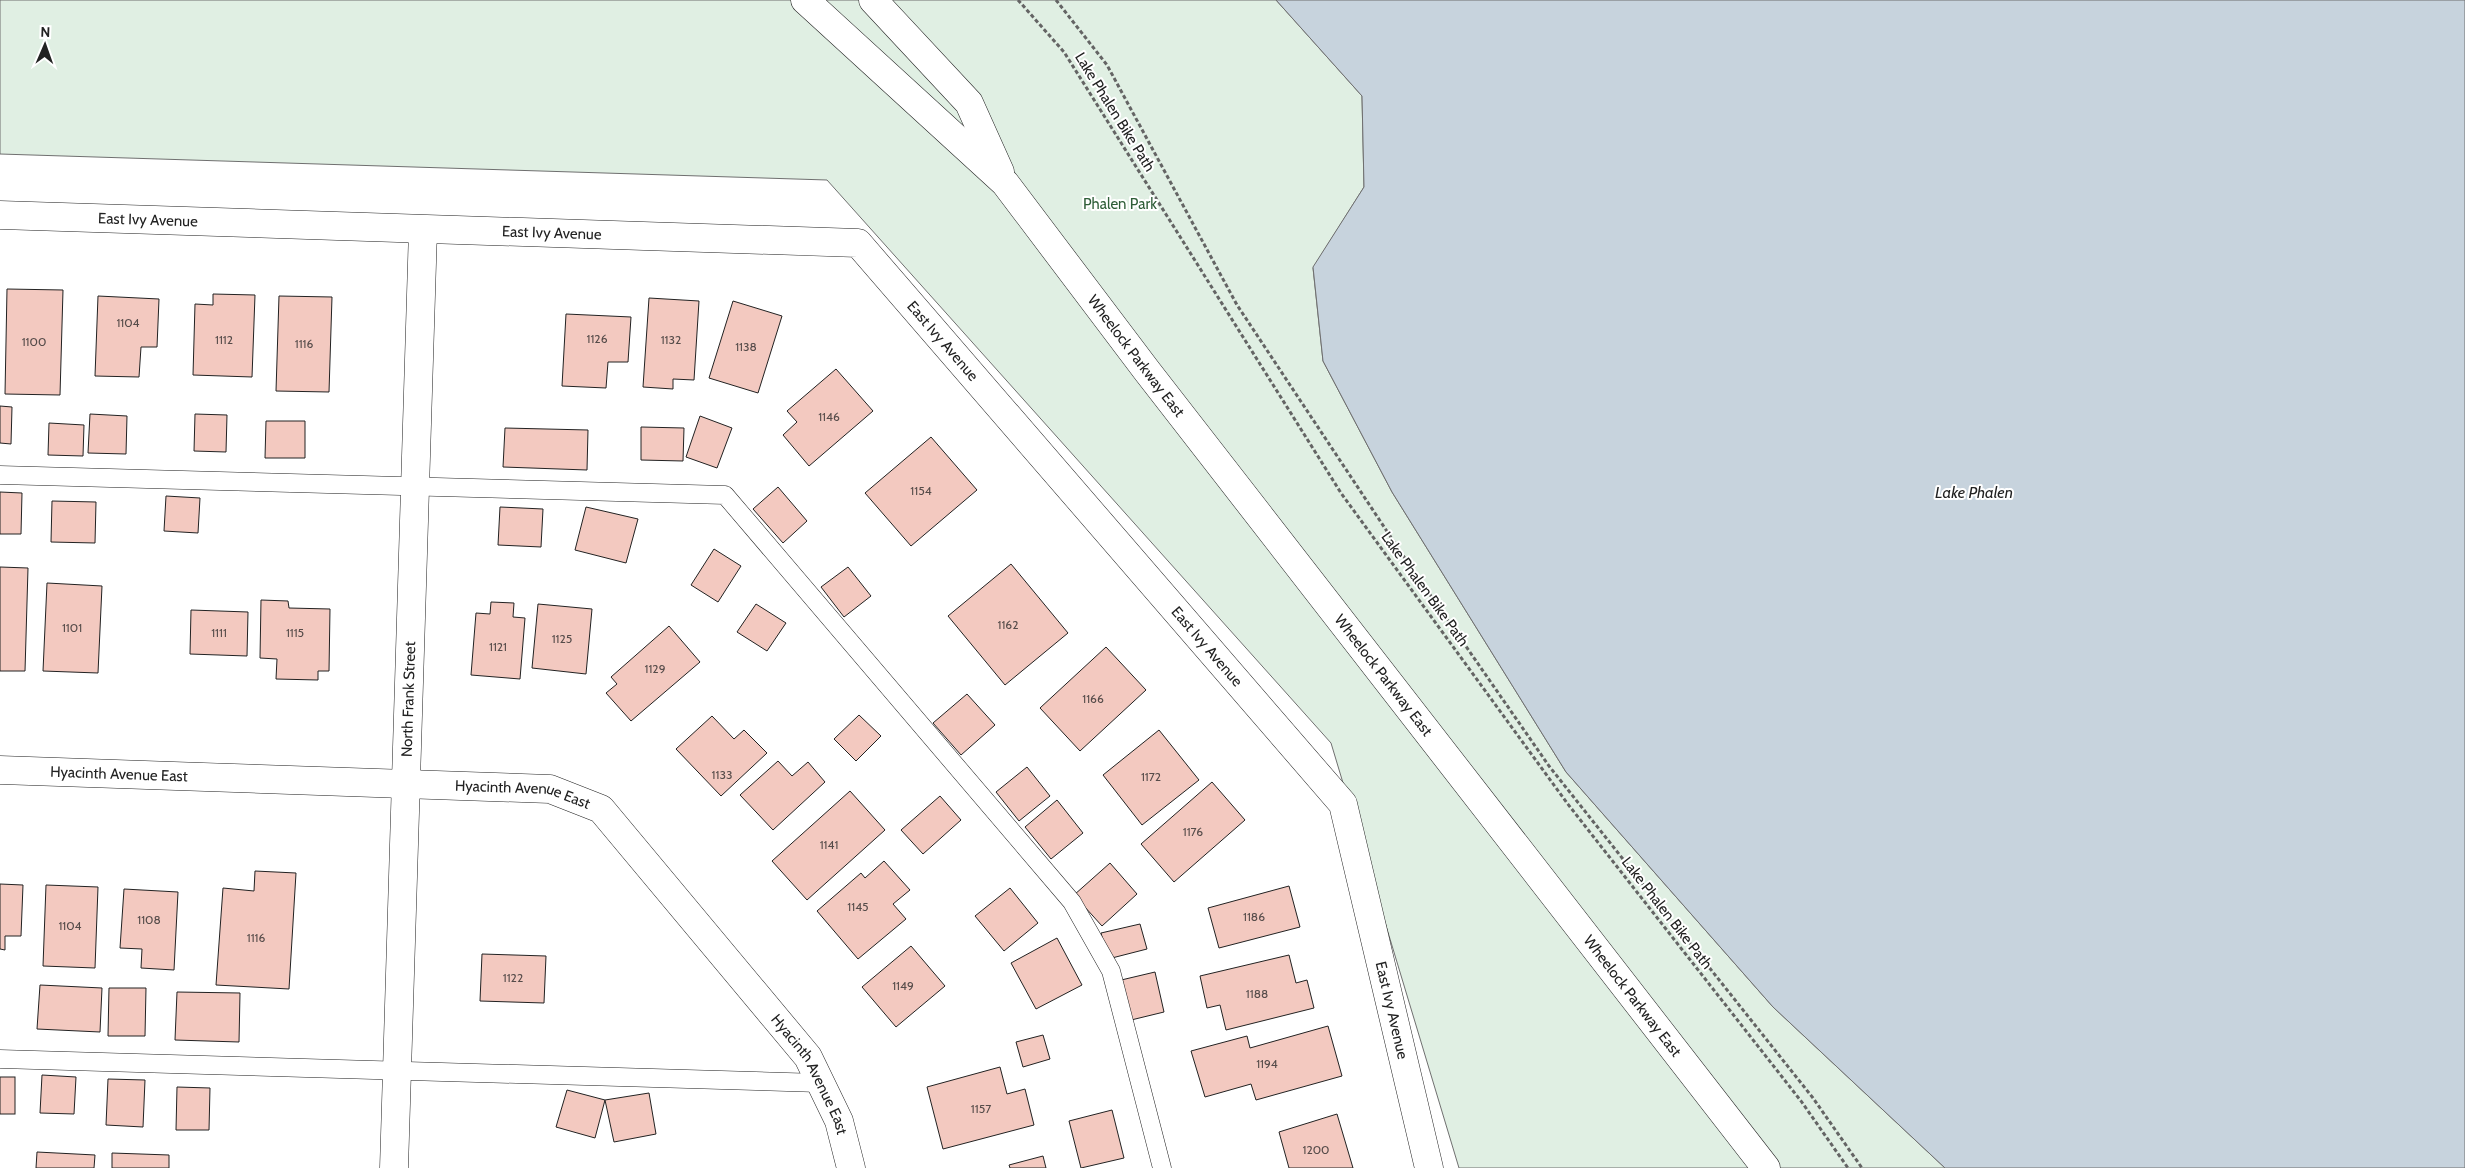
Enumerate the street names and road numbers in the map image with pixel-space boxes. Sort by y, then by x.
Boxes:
street label: Lake Phalen Bike Path [1071,49,1159,175]
street label: East Ivy Avenue [98,209,198,230]
street label: East Ivy Avenue [502,222,602,244]
street label: Wheelock Parkway East [1084,291,1188,421]
street label: East Ivy Avenue [903,297,982,385]
street label: Lake Phalen Bike Path [1377,528,1473,650]
street label: East Ivy Avenue [1167,603,1247,691]
street label: Wheelock Parkway East [1331,611,1436,740]
street label: North Frank Street [398,641,419,757]
street label: Hyacinth Avenue East [50,763,188,785]
street label: Hyacinth Avenue East [455,777,593,813]
street label: Lake Phalen Bike Path [1618,853,1716,973]
street label: Wheelock Parkway East [1580,932,1685,1060]
street label: East Ivy Avenue [1372,960,1412,1061]
street label: Hyacinth Avenue East [767,1011,851,1136]

